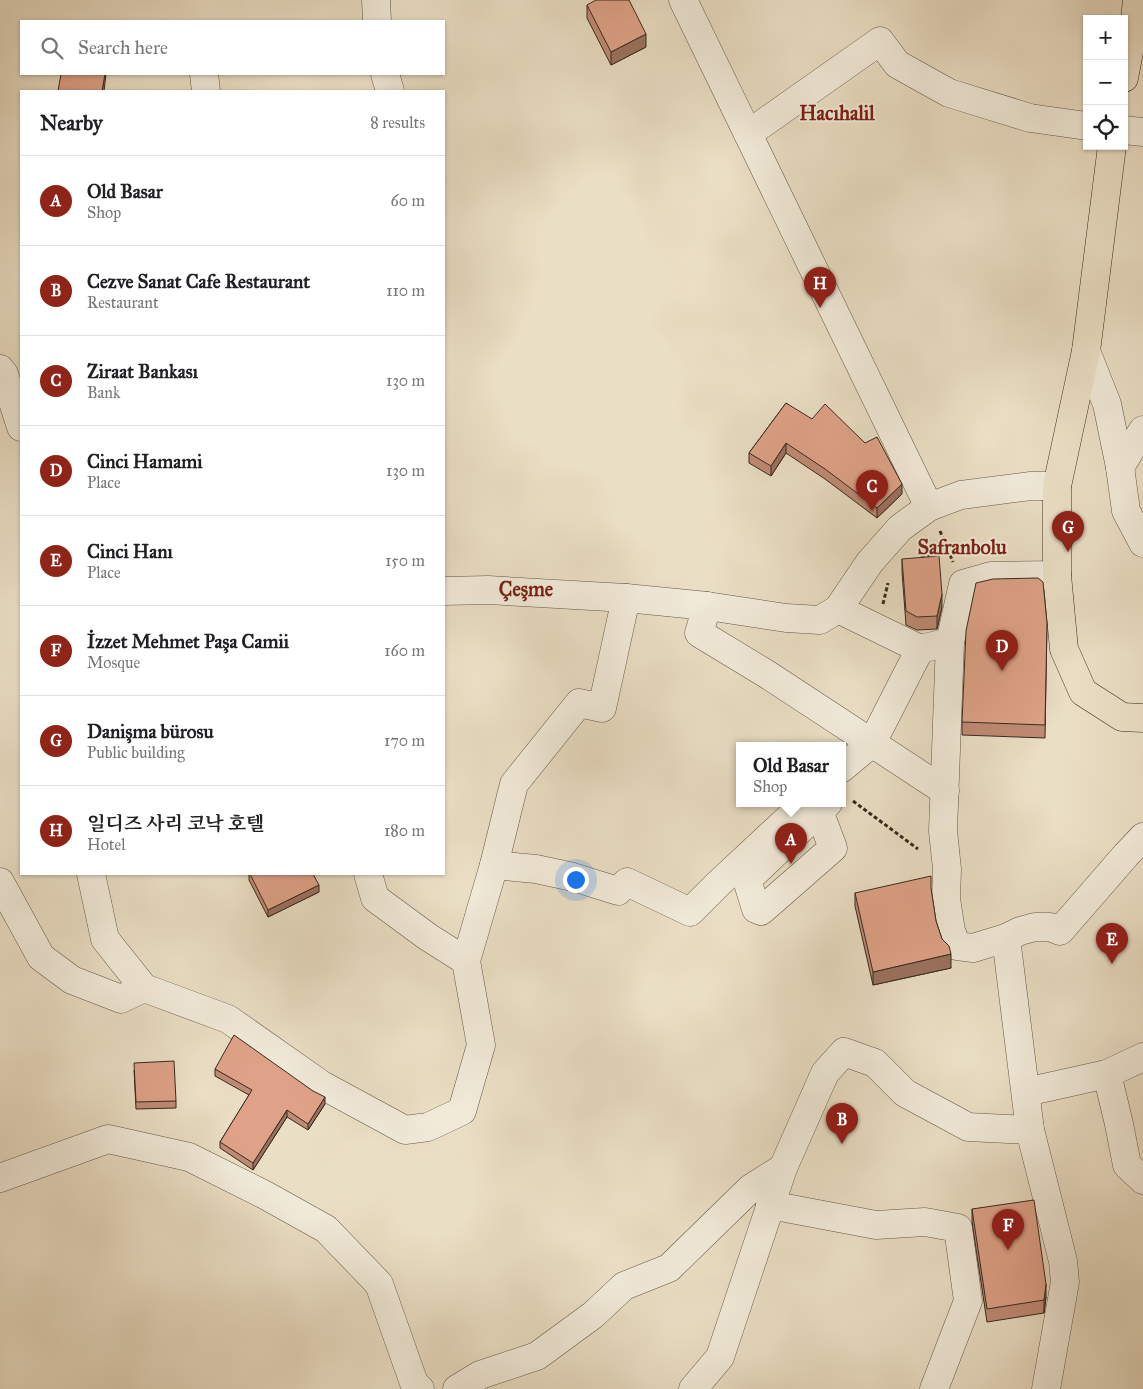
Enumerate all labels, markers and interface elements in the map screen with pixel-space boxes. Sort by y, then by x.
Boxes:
map controls [1083,15,1128,150]
button: + [1083,15,1128,60]
search box [20,20,445,75]
icon: search [38,34,66,62]
text: Search here [78,36,168,59]
button: − [1083,60,1128,105]
district label: Hacıhalil [799,101,875,125]
button: locate [1083,105,1128,150]
text: Nearby [40,110,103,136]
text: 8 results [370,113,425,132]
text: Old Basar [87,180,163,203]
text: A [51,191,61,210]
text: 60 m [391,191,425,210]
text: Shop [87,203,121,222]
pin: H [804,267,836,308]
text: Cezve Sanat Cafe Restaurant [87,270,310,293]
text: B [51,281,61,300]
text: 110 m [386,281,425,300]
text: Restaurant [87,293,159,312]
text: Ziraat Bankası [87,360,198,383]
text: C [51,371,61,390]
text: 130 m [386,371,425,390]
text: Bank [87,383,120,402]
text: Cinci Hamami [87,450,202,473]
text: D [50,461,62,480]
text: 130 m [386,461,425,480]
pin: C [856,470,888,511]
text: Place [87,473,121,492]
pin: G [1052,511,1084,552]
district label: Safranbolu [917,535,1007,559]
text: Cinci Hanı [87,540,173,563]
text: E [50,551,62,570]
text: 150 m [385,551,425,570]
text: Place [87,563,121,582]
district label: Çeşme [499,577,554,602]
text: İzzet Mehmet Paşa Camii [87,630,289,653]
pin: D [986,630,1018,671]
text: F [51,641,61,660]
text: 160 m [384,641,425,660]
text: Mosque [87,653,140,672]
text: Danişma bürosu [87,720,214,743]
text: G [50,731,62,750]
text: 170 m [384,731,425,750]
popup [736,742,846,807]
text: Public building [87,743,185,762]
text: Old Basar [753,754,829,777]
text: Shop [753,777,787,796]
text: 일디즈 사리 코낙 호텔 [87,812,264,835]
text: H [49,821,63,840]
text: 180 m [384,821,425,840]
pin: A [775,823,807,864]
text: Hotel [87,835,125,854]
your location [563,867,589,893]
pin: E [1096,923,1128,964]
pin: B [826,1103,858,1144]
pin: F [992,1209,1024,1250]

